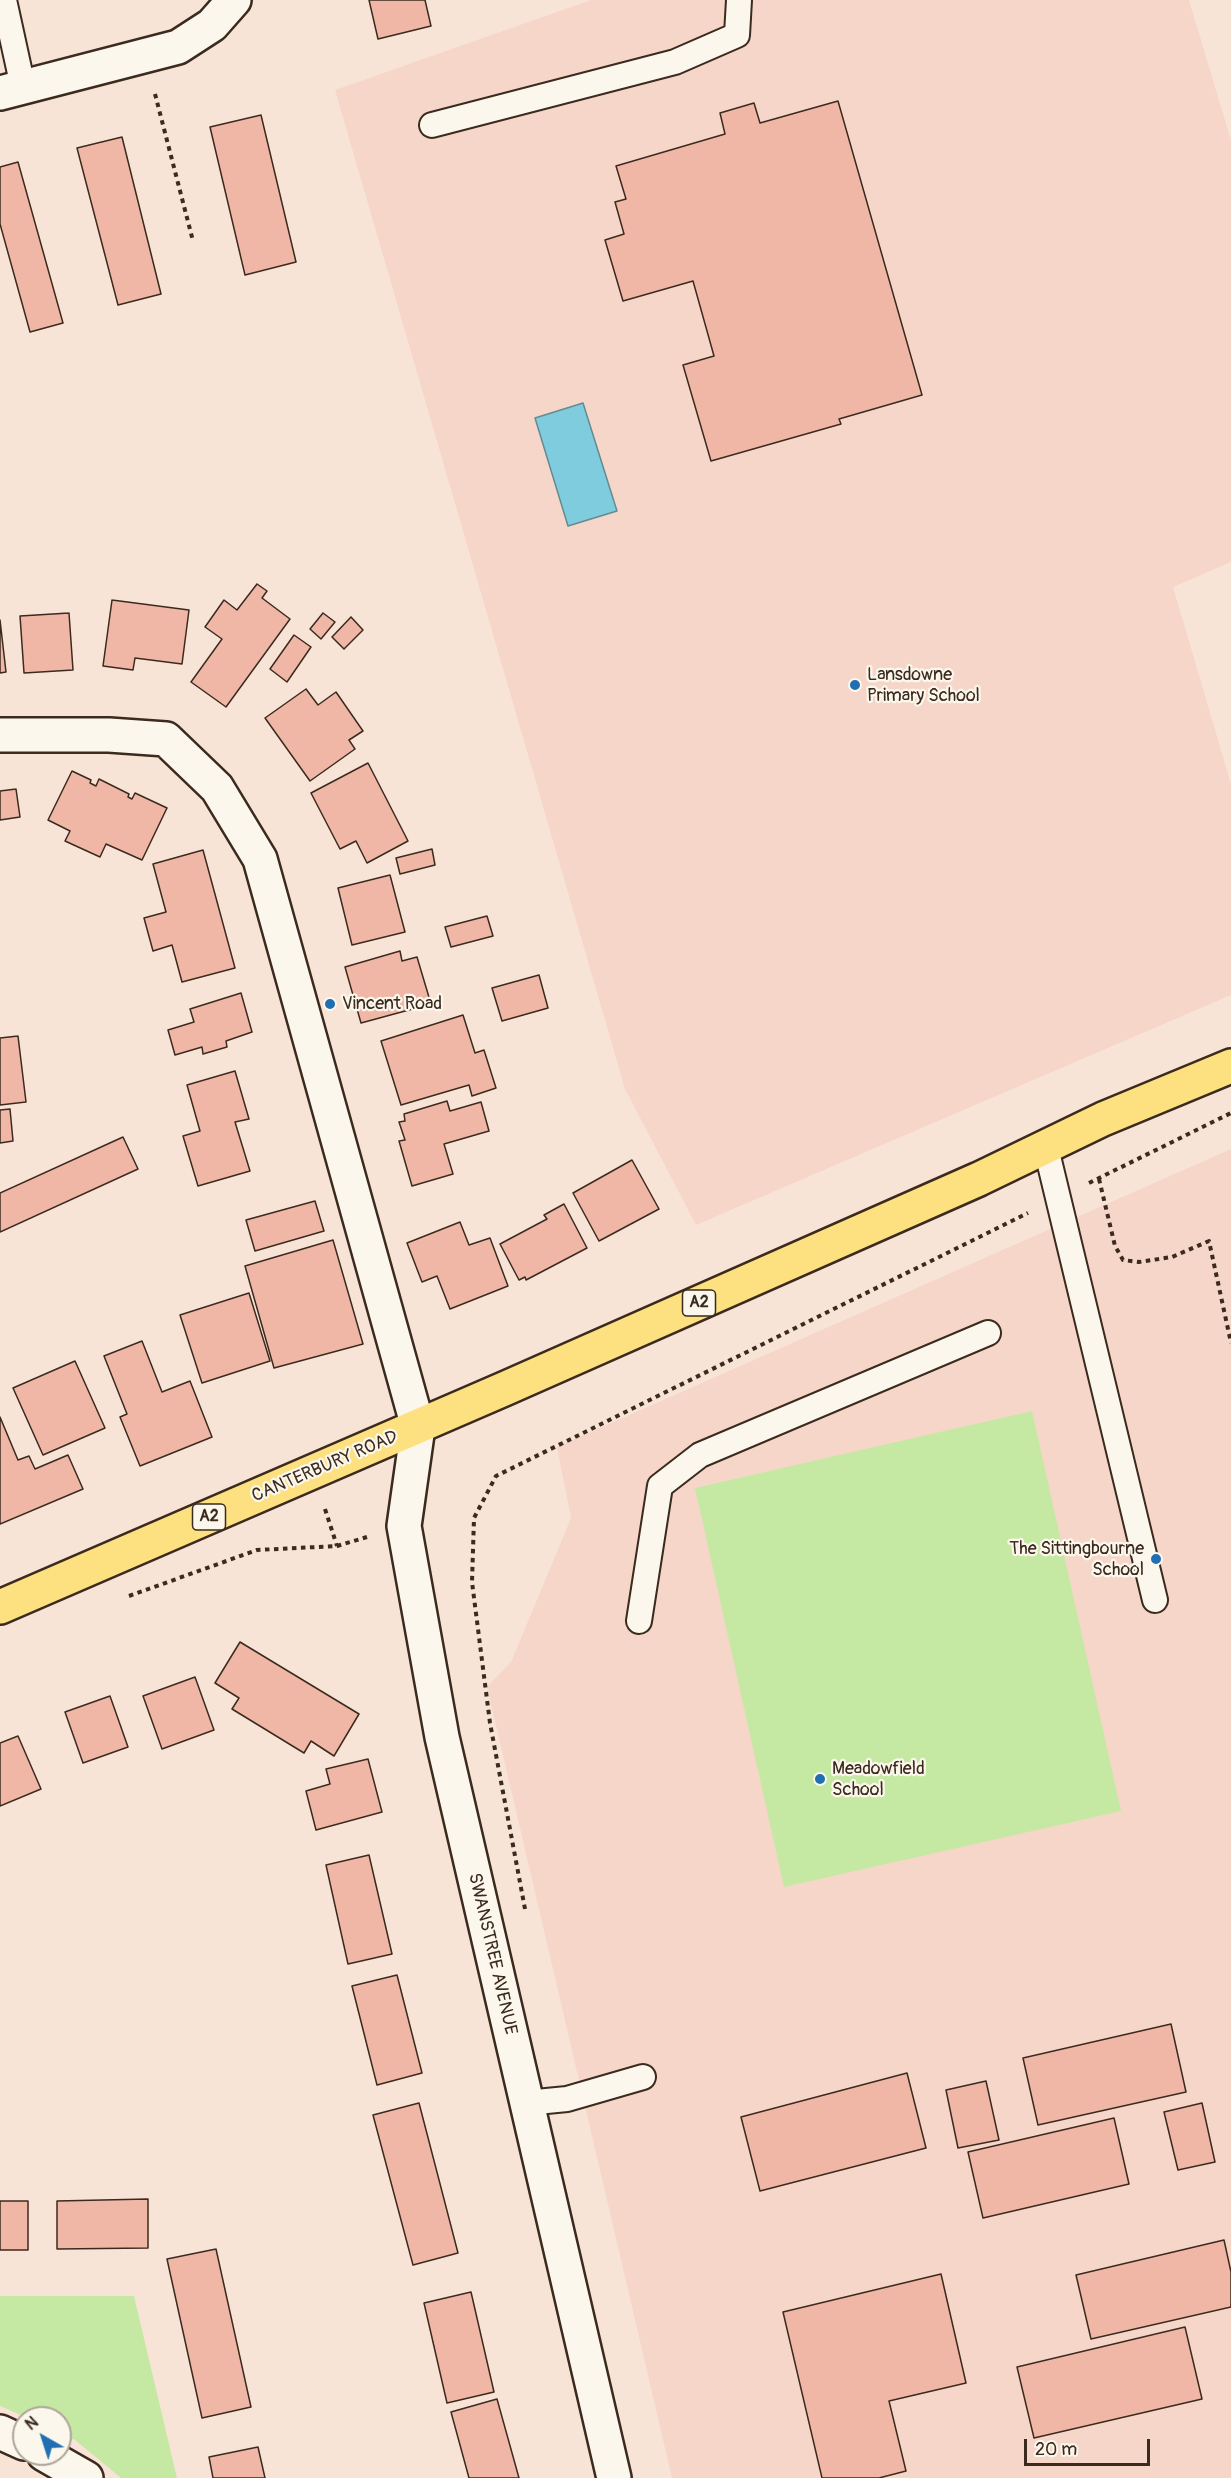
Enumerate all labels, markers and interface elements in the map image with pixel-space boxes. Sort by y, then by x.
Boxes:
place label: Lansdowne Primary School [867,664,980,706]
marker: Lansdowne Primary School [848,678,862,692]
place label: Vincent Road [342,993,442,1015]
marker: Vincent Road [323,997,337,1011]
road number: A2 [682,1290,716,1316]
street label: CANTERBURY ROAD [249,1426,401,1508]
road number: A2 [192,1504,226,1530]
place label: The Sittingbourne School [1009,1538,1144,1580]
marker: The Sittingbourne School [1149,1552,1163,1566]
place label: Meadowfield School [832,1758,925,1800]
marker: Meadowfield School [813,1772,827,1786]
street label: SWANSTREE AVENUE [463,1871,521,2037]
north arrow [12,2406,72,2466]
text: N [21,2412,42,2435]
scale bar [1027,2427,1153,2465]
text: 20 m [1035,2438,1077,2461]

